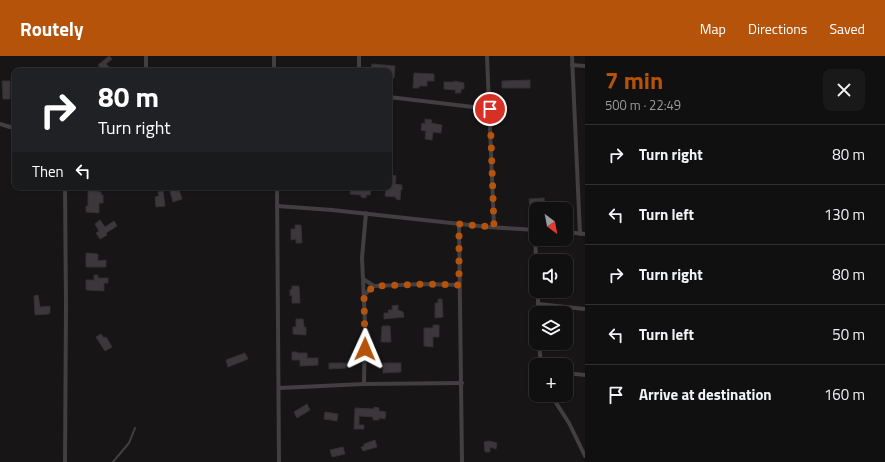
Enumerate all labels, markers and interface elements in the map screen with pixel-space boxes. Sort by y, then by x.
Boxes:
text: Routely [20,14,83,43]
text: Map [700,18,726,39]
text: Directions [748,18,807,39]
text: Saved [829,18,865,39]
text: 7 min [605,62,663,98]
button: close [823,69,865,111]
text: 80 m [98,75,159,118]
icon: right [32,84,84,136]
pin [473,92,507,126]
text: 500 m · 22:49 [605,95,681,115]
icon: arrive [479,98,501,120]
text: Turn right [98,114,171,141]
text: Turn right [639,143,703,166]
text: 80 m [832,143,865,166]
icon: right [605,144,627,166]
text: Then [32,160,64,183]
icon: left [72,160,94,182]
north arrow [529,202,573,246]
map controls [529,202,573,402]
text: Turn left [639,203,694,226]
text: 130 m [824,203,865,226]
icon: left [605,204,627,226]
button: sound [529,254,573,298]
text: Turn right [639,263,703,286]
text: 80 m [832,263,865,286]
icon: right [605,264,627,286]
button: layers [529,306,573,350]
text: Turn left [639,323,694,346]
text: 50 m [832,323,865,346]
icon: left [605,324,627,346]
position arrow [344,328,386,370]
button: + [529,358,573,402]
text: Arrive at destination [639,383,772,406]
text: 160 m [824,383,865,406]
icon: arrive [605,384,627,406]

